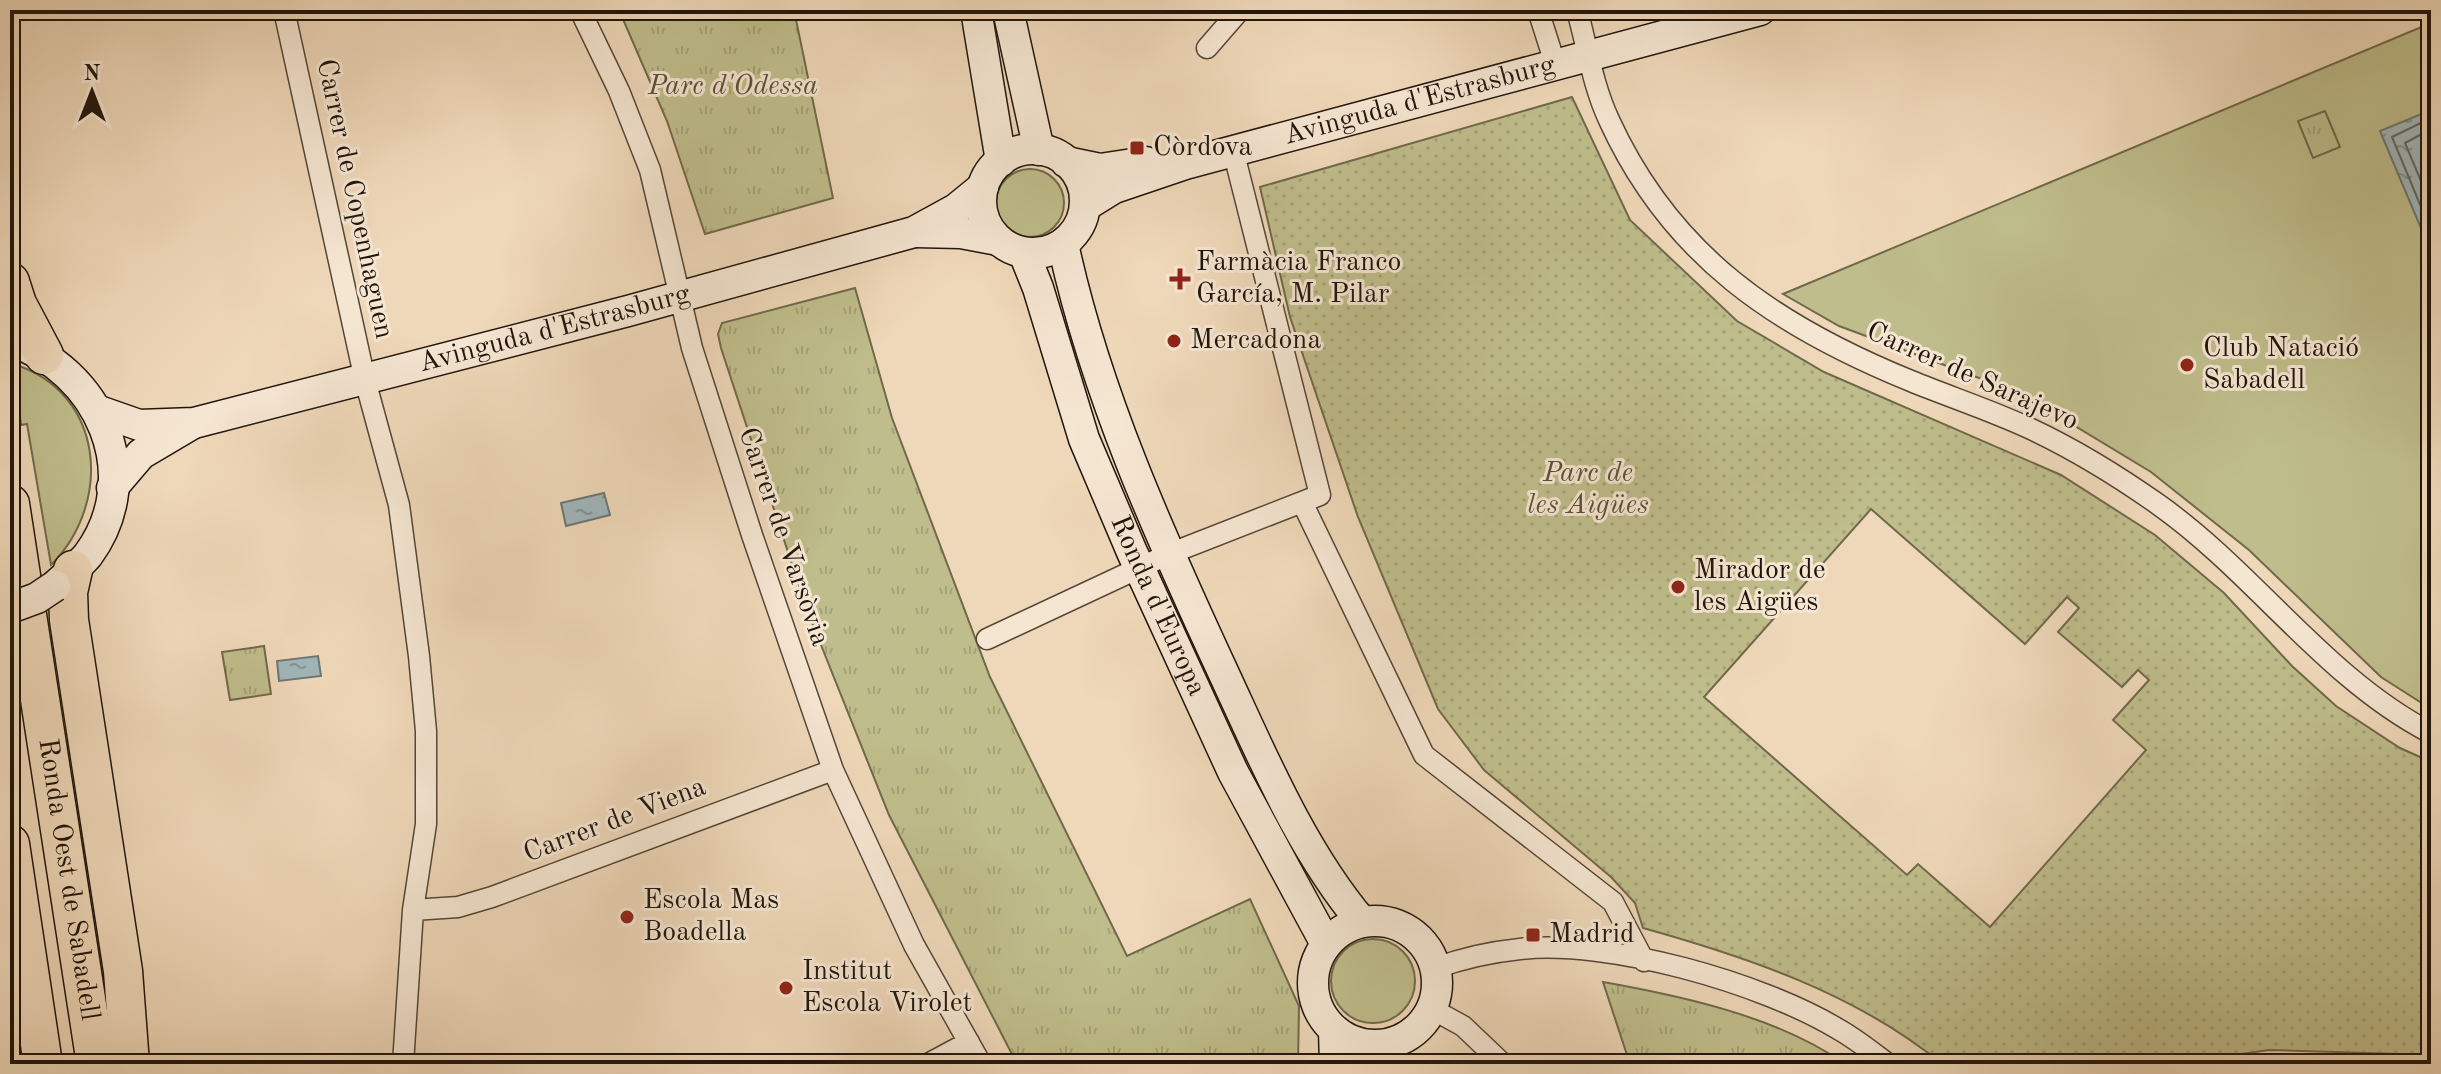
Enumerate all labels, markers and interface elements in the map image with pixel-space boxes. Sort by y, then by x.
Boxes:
street label: Avinguda d'Estrasburg [1281,51,1558,151]
north arrow [52,52,132,132]
street label: Carrer de Copenhaguen [311,57,397,341]
text: N [84,63,101,85]
park label: Parc d'Odessa [647,73,818,101]
place label: Còrdova [1153,134,1252,162]
marker: Còrdova [1128,139,1146,157]
place label: Farmàcia Franco García, M. Pilar [1196,249,1401,309]
marker: Farmàcia Franco García, M. Pilar [1171,270,1189,288]
street label: Avinguda d'Estrasburg [416,280,694,378]
street label: Carrer de Sarajevo [1862,318,2082,436]
place label: Mercadona [1190,327,1321,355]
marker: Mercadona [1165,332,1183,350]
place label: Club Natació Sabadell [2203,335,2359,395]
marker: Club Natació Sabadell [2178,356,2196,374]
street label: Carrer de Varsòvia [733,424,834,650]
park label: Parc de les Aigües [1527,460,1649,520]
street label: Ronda d'Europa [1104,512,1210,701]
place label: Mirador de les Aigües [1694,557,1826,617]
marker: Mirador de les Aigües [1669,578,1687,596]
street label: Ronda Oest de Sabadell [32,737,103,1023]
street label: Carrer de Viena [520,773,710,869]
place label: Escola Mas Boadella [643,887,779,947]
marker: Escola Mas Boadella [618,908,636,926]
place label: Madrid [1549,921,1635,949]
marker: Madrid [1524,926,1542,944]
place label: Institut Escola Virolet [802,958,972,1018]
marker: Institut Escola Virolet [777,979,795,997]

